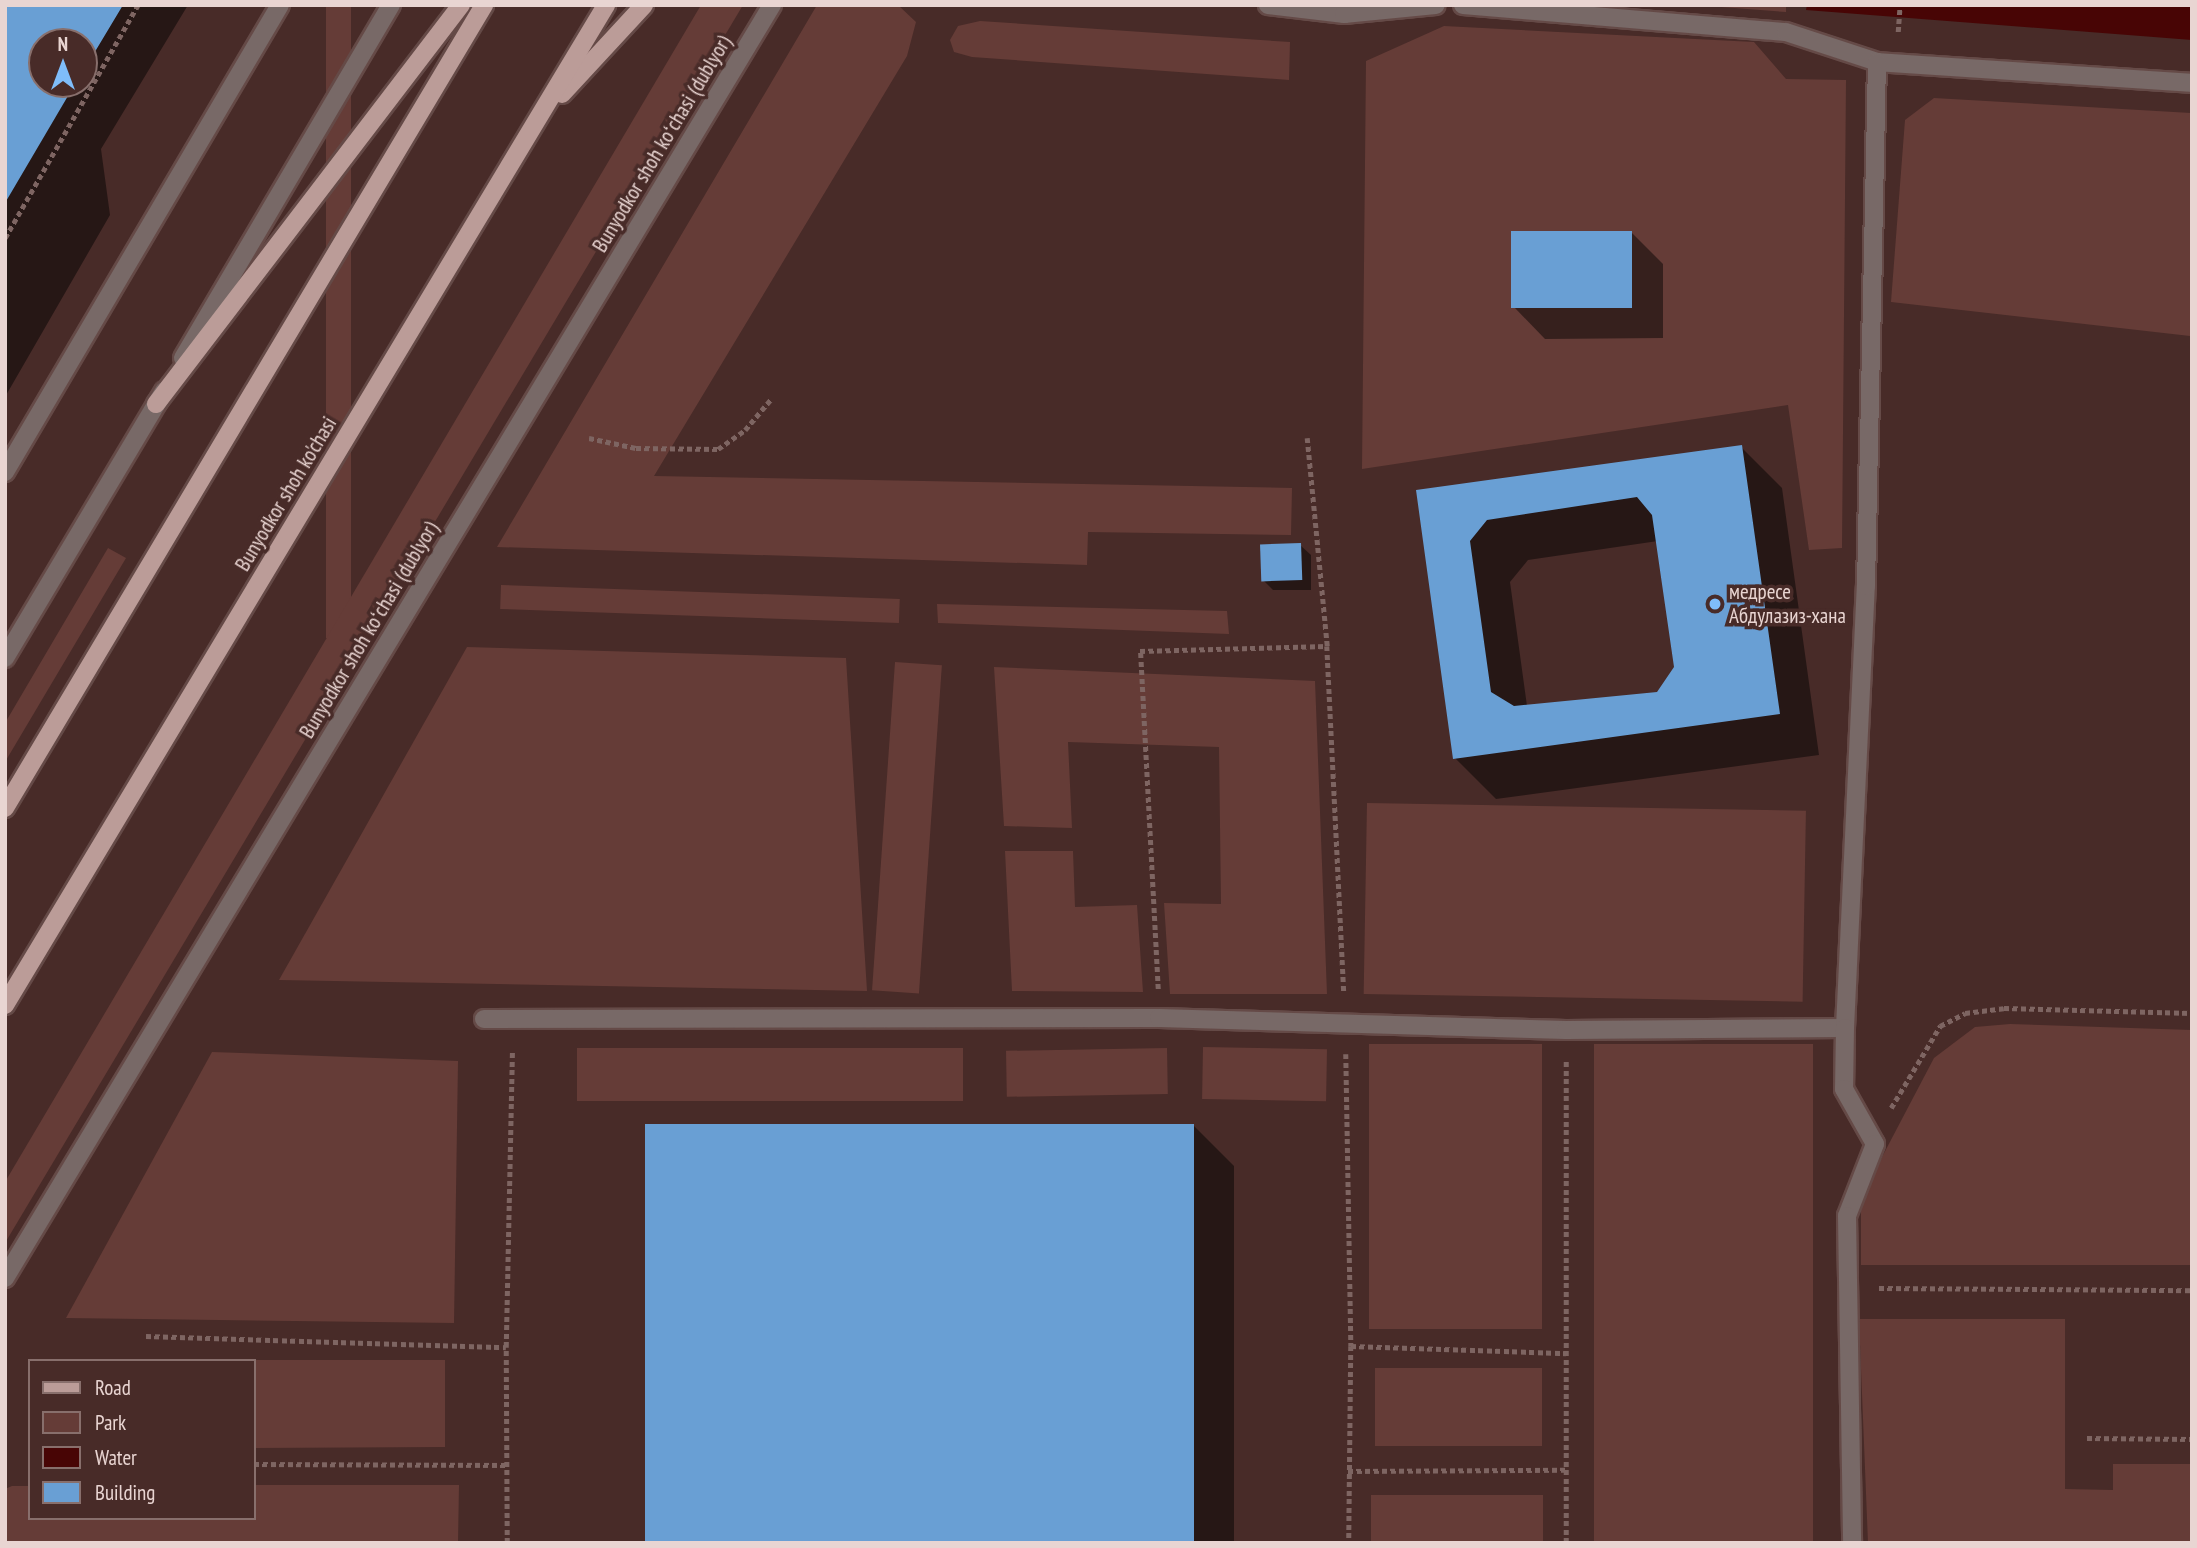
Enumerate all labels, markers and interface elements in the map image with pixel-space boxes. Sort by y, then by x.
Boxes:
north arrow [28,28,98,98]
street label: Bunyodkor shoh koʻchasi (dublyor) [587,31,737,257]
text: N [58,32,68,56]
street label: Bunyodkor shoh ko'chasi [230,412,342,576]
street label: Bunyodkor shoh koʻchasi (dublyor) [294,517,444,743]
place label: медресе Абдулазиз-хана [1729,579,1846,629]
marker: медресе Абдулазиз-хана [1707,596,1723,612]
legend [28,1359,256,1520]
text: Road [95,1374,131,1401]
text: Park [95,1409,126,1436]
text: Water [95,1444,137,1471]
text: Building [95,1479,155,1506]

